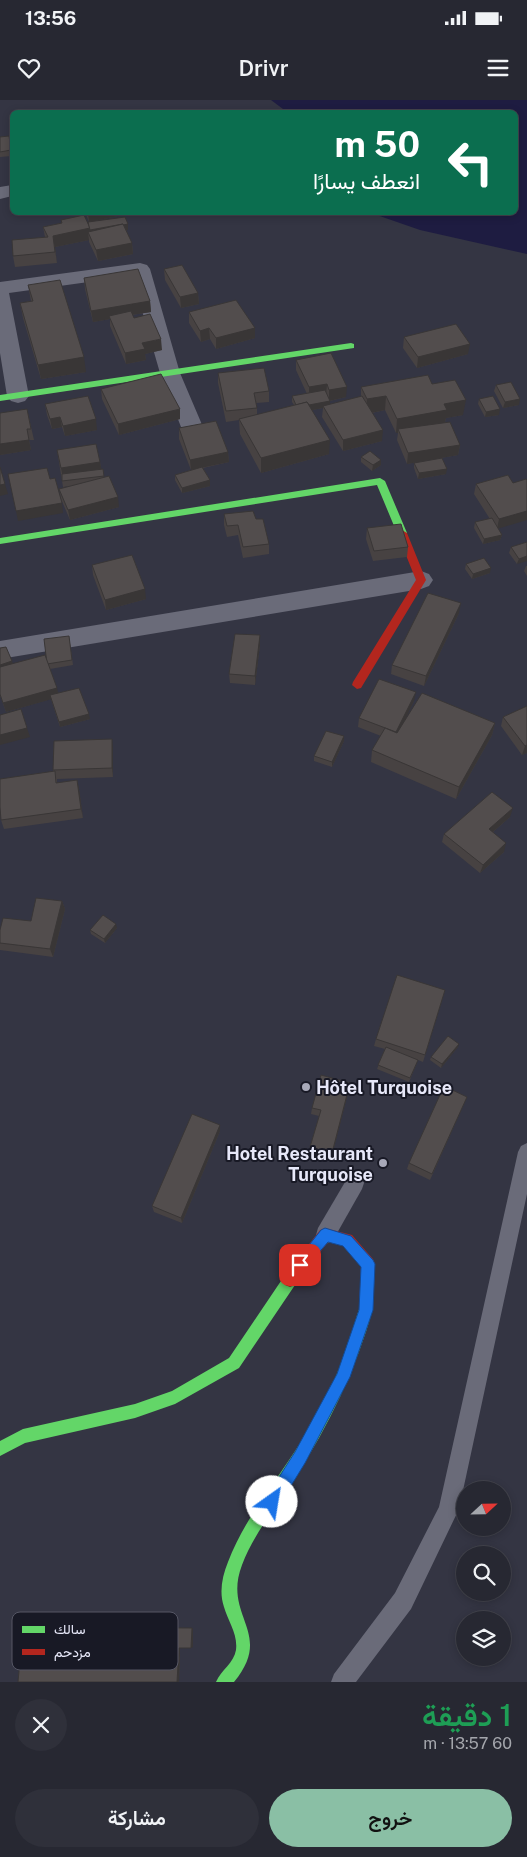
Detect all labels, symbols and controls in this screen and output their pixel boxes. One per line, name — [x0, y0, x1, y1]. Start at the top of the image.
text: 13:56 — [25, 7, 76, 29]
icon: heart — [15, 54, 43, 82]
icon: menu — [484, 54, 512, 82]
text: Drivr — [238, 55, 289, 81]
text: 50 m — [335, 124, 420, 165]
icon: left — [438, 130, 503, 195]
text: انعطف يسارًا — [313, 168, 420, 194]
place label: Hôtel Turquoise — [316, 1077, 452, 1098]
marker: Hôtel Turquoise — [300, 1081, 312, 1093]
place label: Hotel Restaurant Turquoise — [226, 1143, 373, 1185]
marker: Hotel Restaurant Turquoise — [377, 1157, 389, 1169]
pin — [279, 1244, 321, 1286]
icon: arrive — [286, 1251, 314, 1279]
position arrow — [245, 1475, 297, 1527]
north arrow — [456, 1481, 511, 1536]
map controls — [456, 1481, 511, 1666]
button: search — [456, 1546, 511, 1601]
button: layers — [456, 1611, 511, 1666]
legend — [12, 1612, 178, 1670]
text: سالك — [54, 1621, 85, 1637]
text: مزدحم — [54, 1644, 91, 1661]
text: 1 دقيقة — [422, 1697, 512, 1733]
button: close — [15, 1699, 67, 1751]
text: 60 m · 13:57 — [423, 1734, 512, 1753]
button: مشاركة — [15, 1789, 259, 1847]
button: خروج — [269, 1789, 512, 1847]

